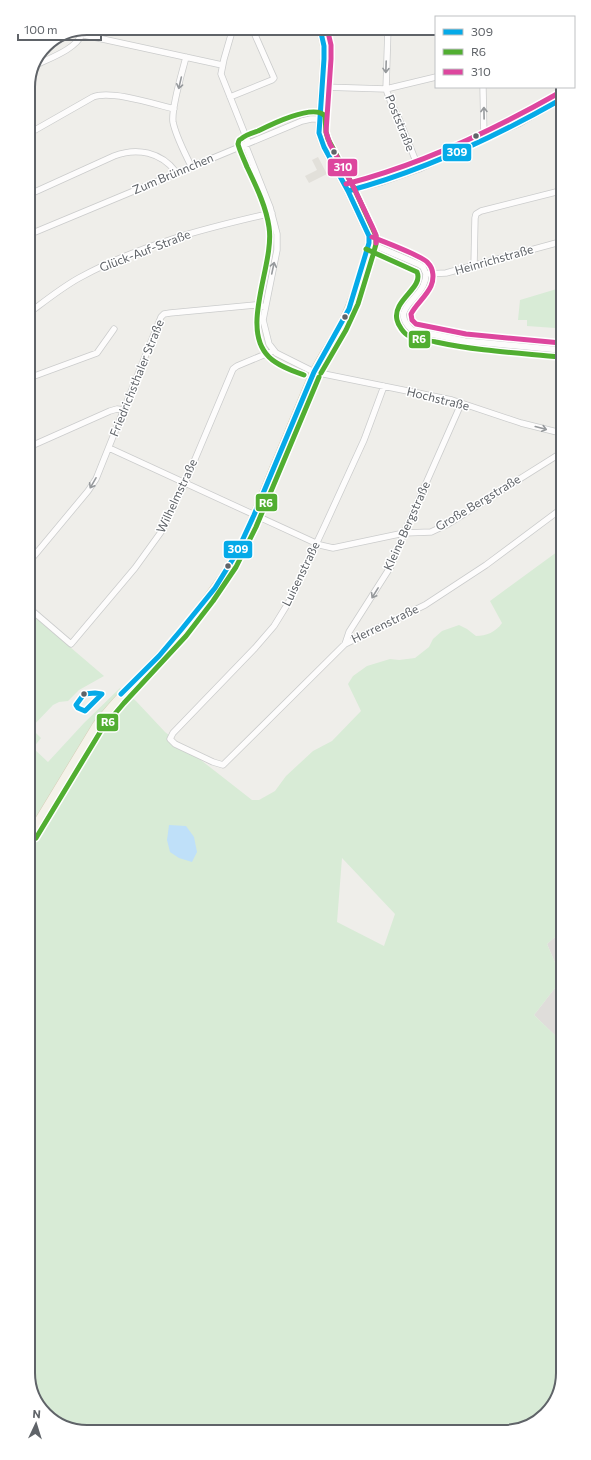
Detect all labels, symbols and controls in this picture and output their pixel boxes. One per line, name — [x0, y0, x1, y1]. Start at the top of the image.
scale bar — [18, 16, 101, 42]
legend — [435, 16, 575, 88]
text: 100 m — [24, 22, 58, 36]
text: 309 — [471, 24, 493, 38]
text: R6 — [471, 44, 486, 58]
one-way arrow — [383, 60, 390, 73]
text: 310 — [471, 64, 491, 78]
one-way arrow — [175, 76, 183, 89]
street label: Poststraße — [383, 92, 419, 153]
one-way arrow — [480, 107, 488, 120]
unlabelled marker — [471, 131, 481, 141]
line badge: 309 — [442, 143, 472, 162]
text: 309 — [447, 145, 467, 158]
unlabelled marker — [329, 147, 339, 157]
street label: Zum Brünnchen — [130, 150, 215, 196]
line badge: 310 — [327, 158, 358, 177]
text: 310 — [334, 160, 352, 173]
street label: Glück-Auf-Straße — [97, 226, 192, 274]
street label: Heinrichstraße — [453, 241, 535, 277]
one-way arrow — [270, 262, 278, 275]
unlabelled marker — [340, 312, 350, 322]
street label: Friedrichsthaler Straße — [106, 317, 166, 438]
line badge: R6 — [408, 330, 431, 349]
text: R6 — [412, 332, 426, 345]
street label: Hochstraße — [406, 384, 471, 413]
one-way arrow — [534, 425, 547, 432]
street label: Wilhelmstraße — [153, 456, 199, 535]
street label: Große Bergstraße — [432, 471, 523, 533]
one-way arrow — [89, 477, 97, 488]
street label: Kleine Bergstraße — [380, 479, 432, 572]
line badge: R6 — [255, 493, 278, 512]
text: R6 — [259, 496, 273, 509]
street label: Luisenstraße — [278, 539, 322, 608]
line badge: 309 — [223, 540, 253, 559]
text: 309 — [228, 542, 248, 555]
unlabelled marker — [223, 561, 233, 571]
one-way arrow — [370, 587, 378, 599]
street label: Herrenstraße — [349, 601, 420, 645]
unlabelled marker — [79, 689, 89, 699]
line badge: R6 — [96, 713, 119, 732]
text: R6 — [101, 715, 115, 728]
north arrow — [16, 1404, 56, 1444]
text: N — [32, 1407, 41, 1420]

